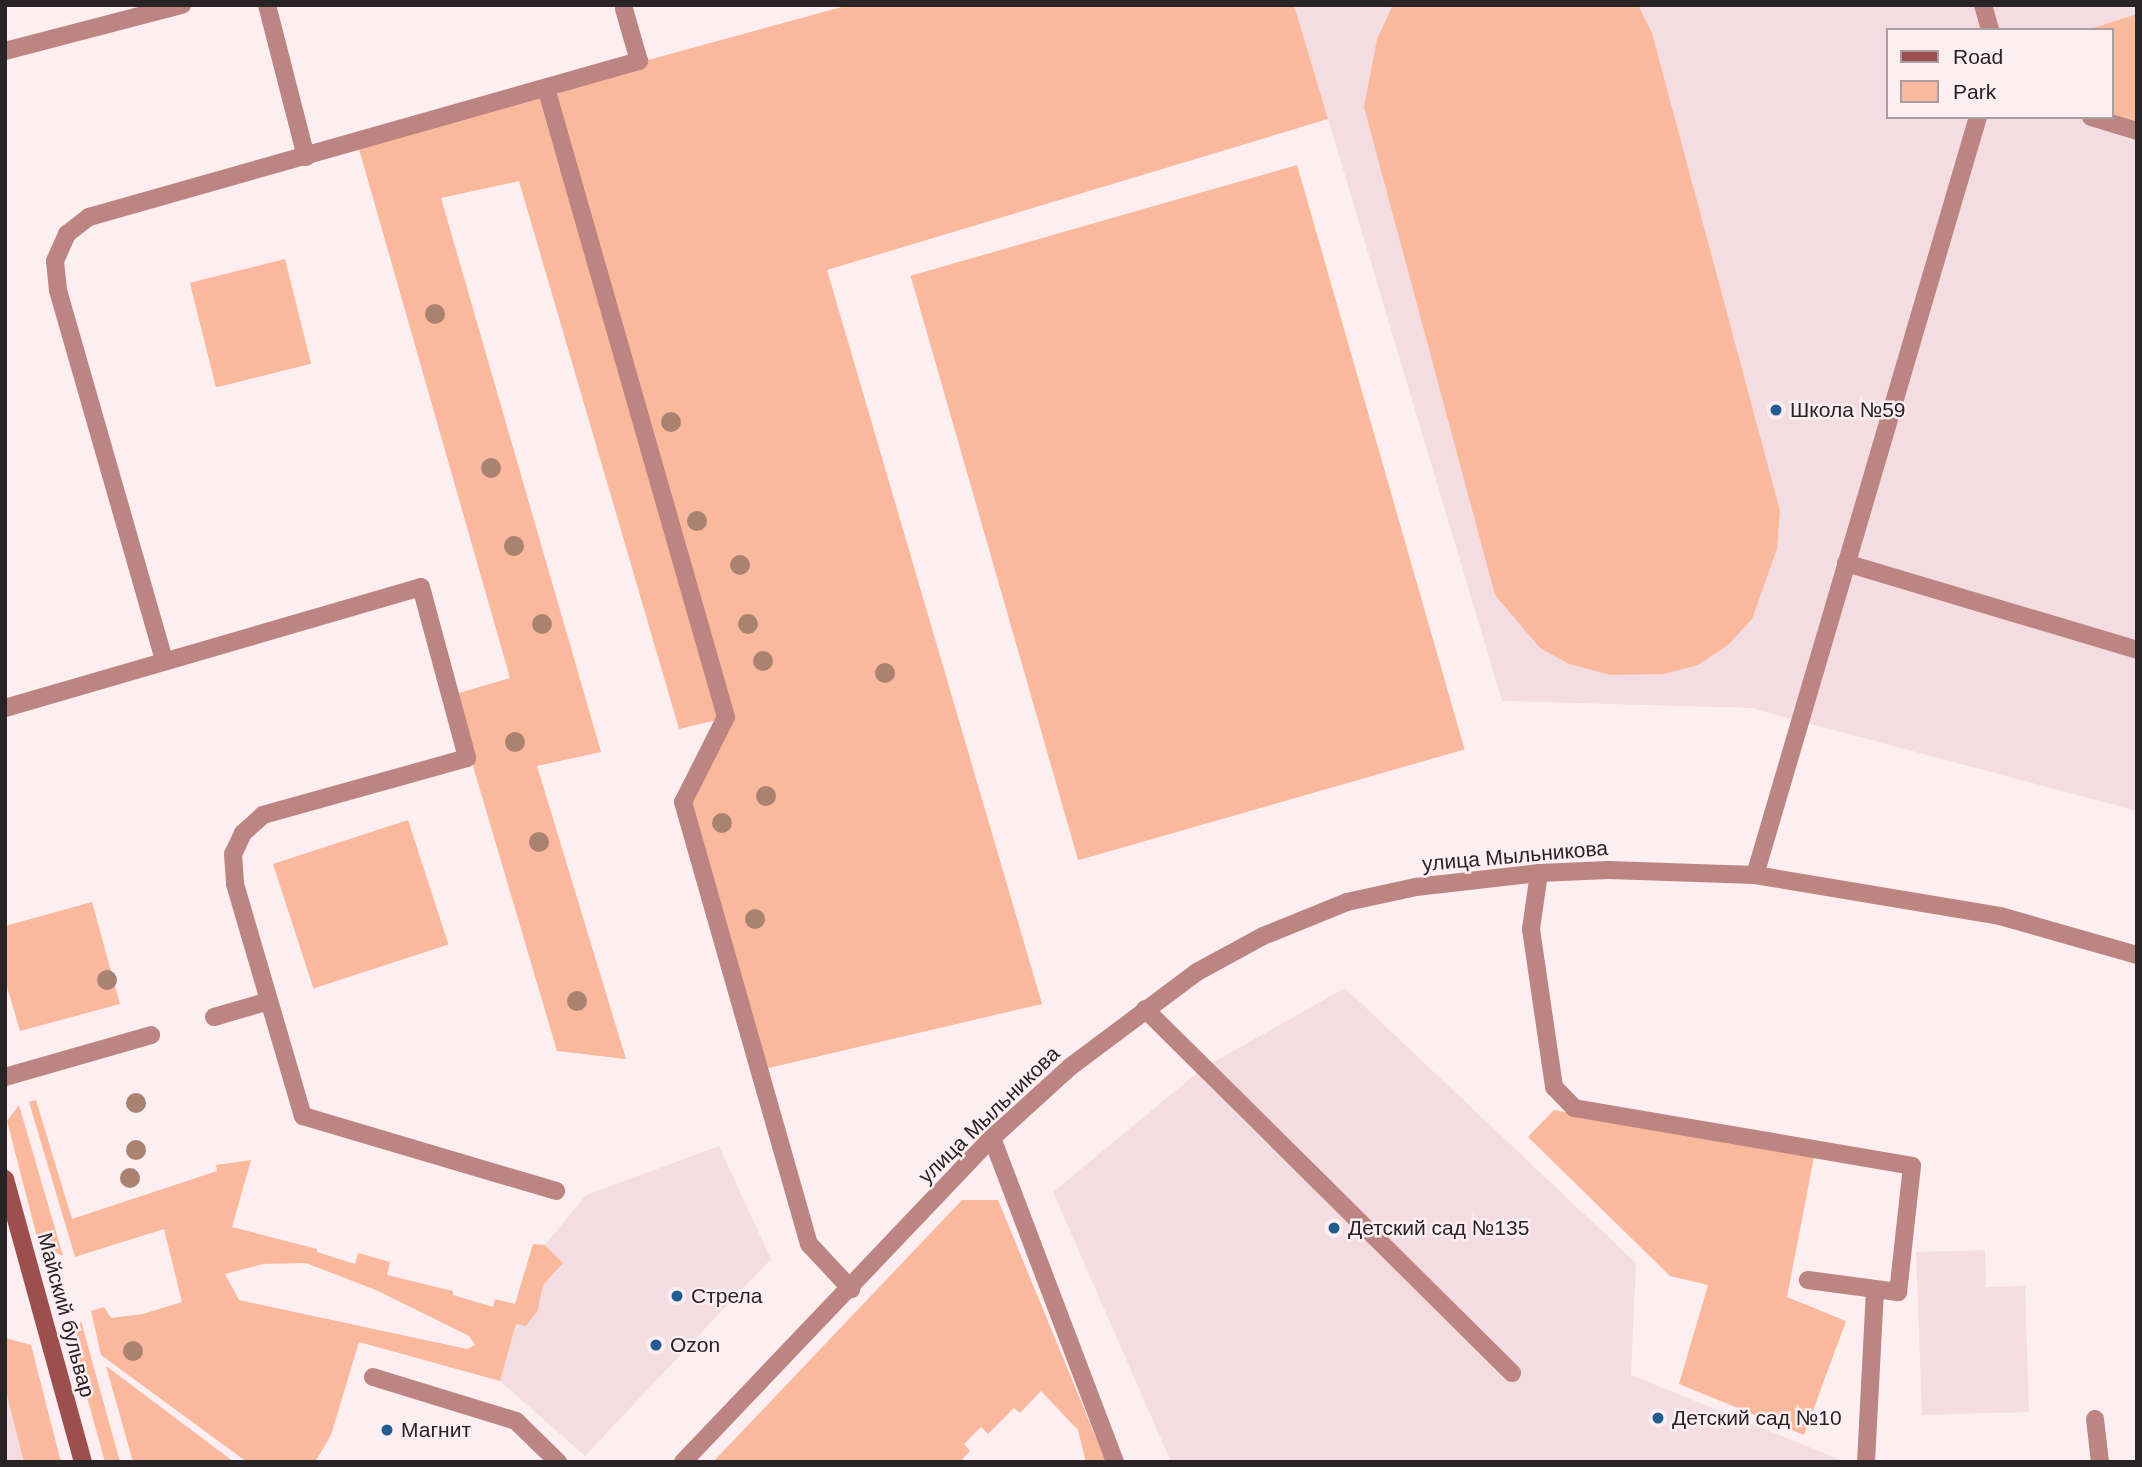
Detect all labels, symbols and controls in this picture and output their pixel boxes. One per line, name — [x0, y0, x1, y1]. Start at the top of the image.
legend — [1886, 28, 2114, 119]
text: Road — [1953, 45, 2003, 68]
text: Park — [1953, 80, 1996, 103]
place label: Школа №59 — [1790, 397, 1906, 423]
marker: Школа №59 — [1768, 402, 1784, 418]
street label: улица Мыльникова — [1421, 835, 1609, 877]
street label: улица Мыльникова — [913, 1041, 1065, 1189]
place label: Детский сад №135 — [1348, 1215, 1529, 1241]
marker: Детский сад №135 — [1326, 1220, 1342, 1236]
street label: Майский бульвар — [32, 1230, 100, 1400]
place label: Стрела — [691, 1283, 762, 1309]
marker: Стрела — [669, 1288, 685, 1304]
place label: Ozon — [670, 1332, 720, 1358]
marker: Ozon — [648, 1337, 664, 1353]
place label: Детский сад №10 — [1672, 1405, 1842, 1431]
marker: Детский сад №10 — [1650, 1410, 1666, 1426]
place label: Магнит — [401, 1417, 471, 1443]
marker: Магнит — [379, 1422, 395, 1438]

